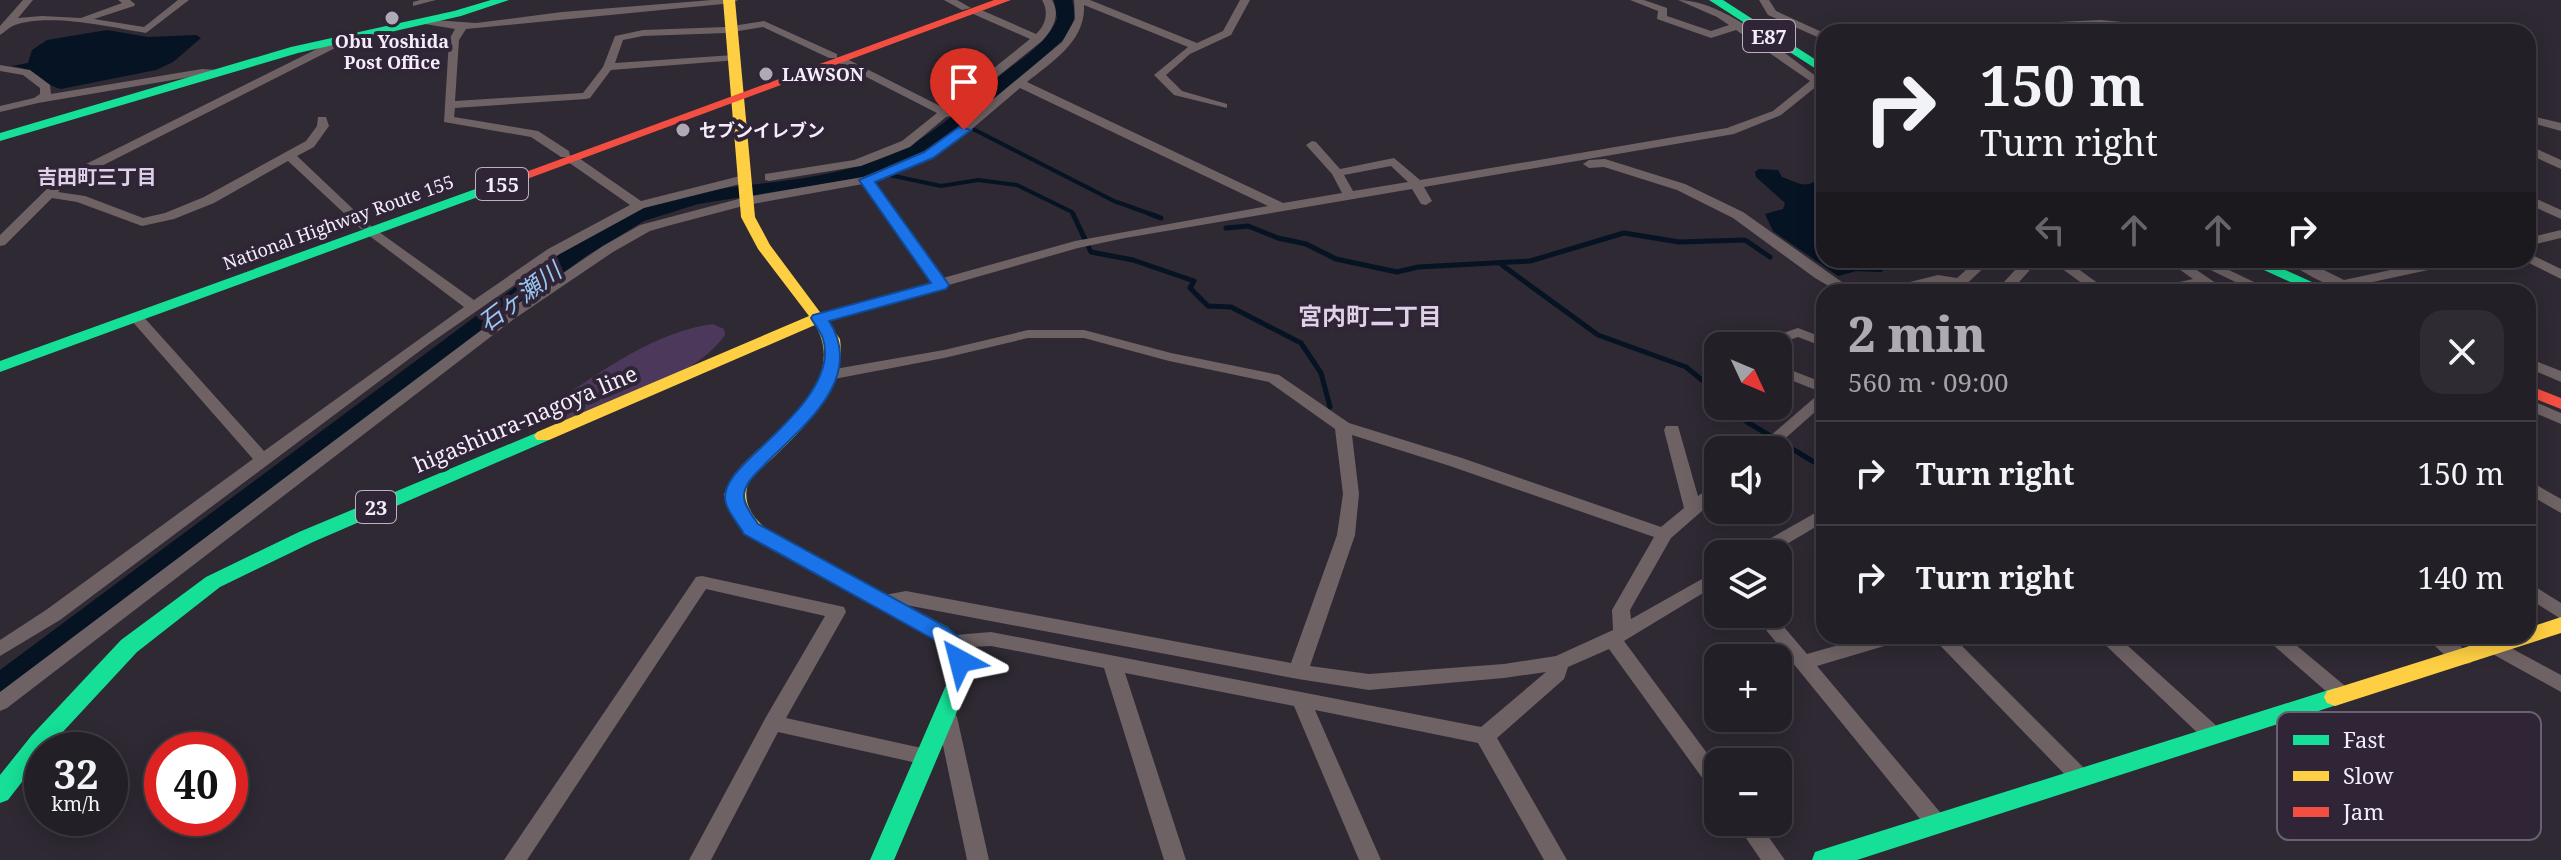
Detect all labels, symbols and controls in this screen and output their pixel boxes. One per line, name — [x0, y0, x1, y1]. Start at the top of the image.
marker: Obu Yoshida Post Office — [383, 9, 401, 27]
road number: E87 — [1743, 20, 1795, 52]
place label: Obu Yoshida Post Office — [335, 29, 449, 74]
text: 150 m — [1980, 46, 2145, 122]
pin — [930, 48, 998, 130]
icon: right — [1848, 56, 1952, 160]
icon: arrive — [942, 60, 986, 104]
place label: LAWSON — [782, 62, 864, 86]
marker: LAWSON — [757, 65, 775, 83]
place label: セブンイレブン — [699, 118, 825, 142]
text: Turn right — [1980, 118, 2158, 167]
marker: セブンイレブン — [674, 121, 692, 139]
district label: 吉田町三丁目 — [37, 163, 157, 190]
road number: 155 — [476, 168, 528, 200]
street label: National Highway Route 155 — [219, 169, 457, 275]
icon: left — [2028, 208, 2072, 252]
icon: ahead — [2112, 208, 2156, 252]
icon: ahead — [2196, 208, 2240, 252]
icon: right — [2280, 208, 2324, 252]
water label: 石ヶ瀬川 — [471, 252, 570, 338]
district label: 宮内町二丁目 — [1298, 299, 1442, 332]
text: 2 min — [1848, 301, 1986, 366]
button: close — [2420, 310, 2504, 394]
north arrow — [1704, 332, 1792, 420]
map controls — [1704, 332, 1792, 836]
street label: higashiura-nagoya line — [409, 357, 641, 479]
text: 560 m · 09:00 — [1848, 364, 2009, 400]
button: sound — [1704, 436, 1792, 524]
icon: right — [1848, 451, 1892, 495]
text: Turn right — [1916, 453, 2074, 494]
text: 150 m — [2418, 453, 2504, 494]
road number: 23 — [356, 491, 396, 523]
button: layers — [1704, 540, 1792, 628]
icon: right — [1848, 555, 1892, 599]
text: Turn right — [1916, 557, 2074, 598]
text: 140 m — [2418, 557, 2504, 598]
position arrow — [918, 619, 1002, 703]
button: + — [1704, 644, 1792, 732]
legend — [2277, 712, 2541, 840]
text: Fast — [2343, 724, 2385, 754]
speed limit sign: 40 — [144, 732, 248, 836]
text: 32 — [53, 746, 99, 801]
button: − — [1704, 748, 1792, 836]
text: Slow — [2343, 760, 2393, 790]
text: km/h — [51, 790, 101, 817]
text: Jam — [2342, 796, 2384, 826]

